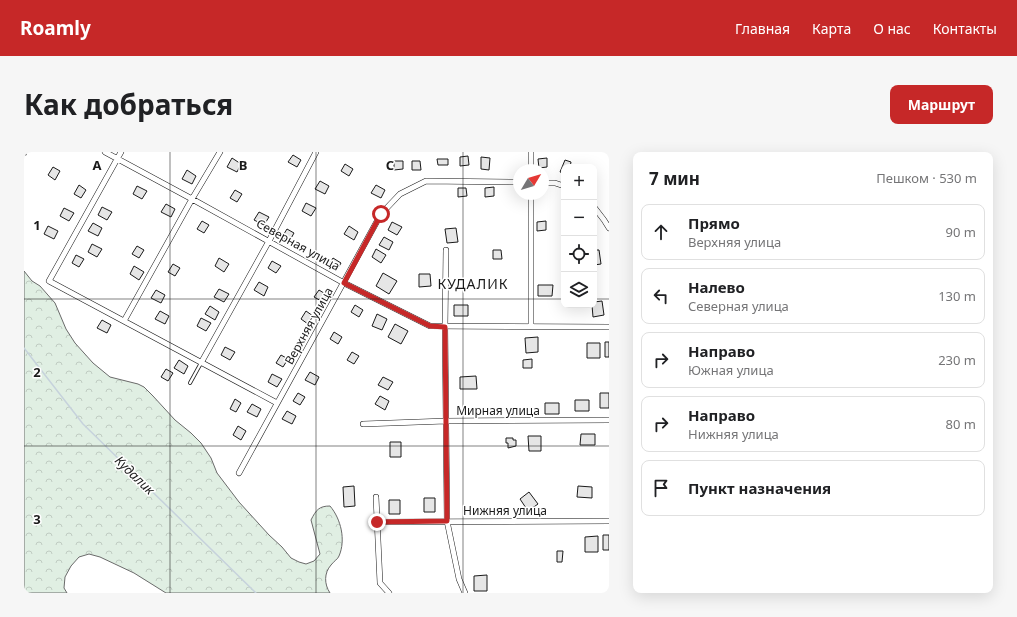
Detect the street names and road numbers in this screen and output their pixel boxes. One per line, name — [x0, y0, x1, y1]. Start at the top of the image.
street label: Северная улица — [253, 215, 343, 275]
street label: Верхняя улица — [280, 284, 337, 367]
street label: Мирная улица — [456, 402, 540, 419]
street label: Нижняя улица — [463, 502, 547, 519]

